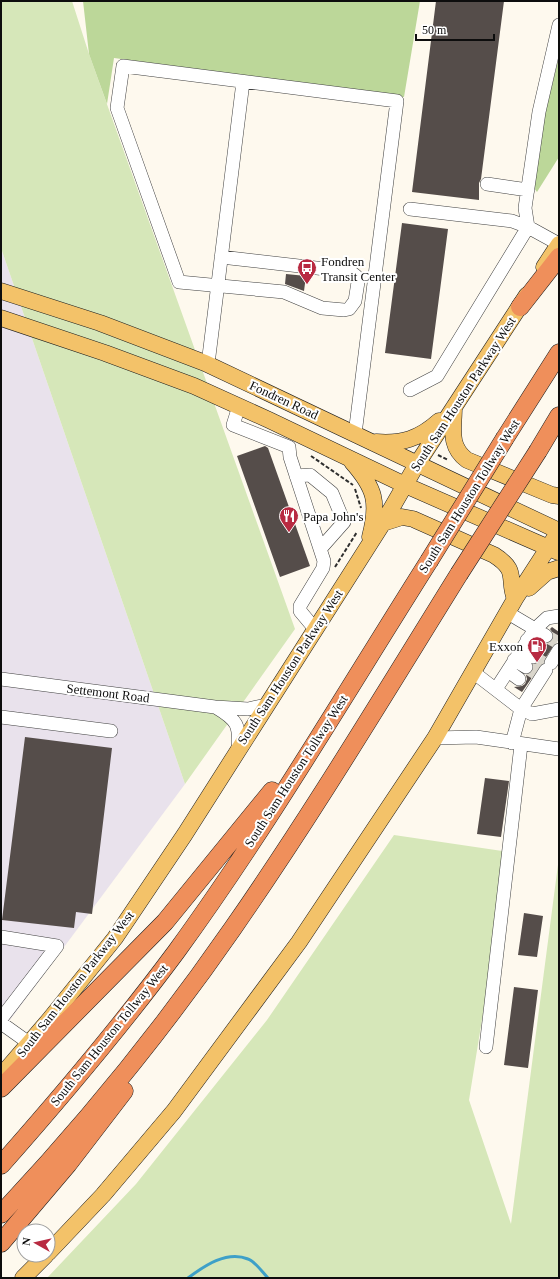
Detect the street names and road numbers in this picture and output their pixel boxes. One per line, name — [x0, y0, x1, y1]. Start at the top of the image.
street label: South Sam Houston Parkway West — [407, 314, 519, 474]
street label: Fondren Road — [247, 378, 321, 423]
street label: South Sam Houston Tollway West — [415, 416, 523, 576]
street label: South Sam Houston Parkway West — [234, 587, 346, 747]
street label: Settemont Road — [66, 680, 151, 706]
street label: South Sam Houston Tollway West — [241, 692, 351, 850]
street label: South Sam Houston Parkway West — [13, 908, 137, 1060]
street label: South Sam Houston Tollway West — [47, 961, 171, 1109]

